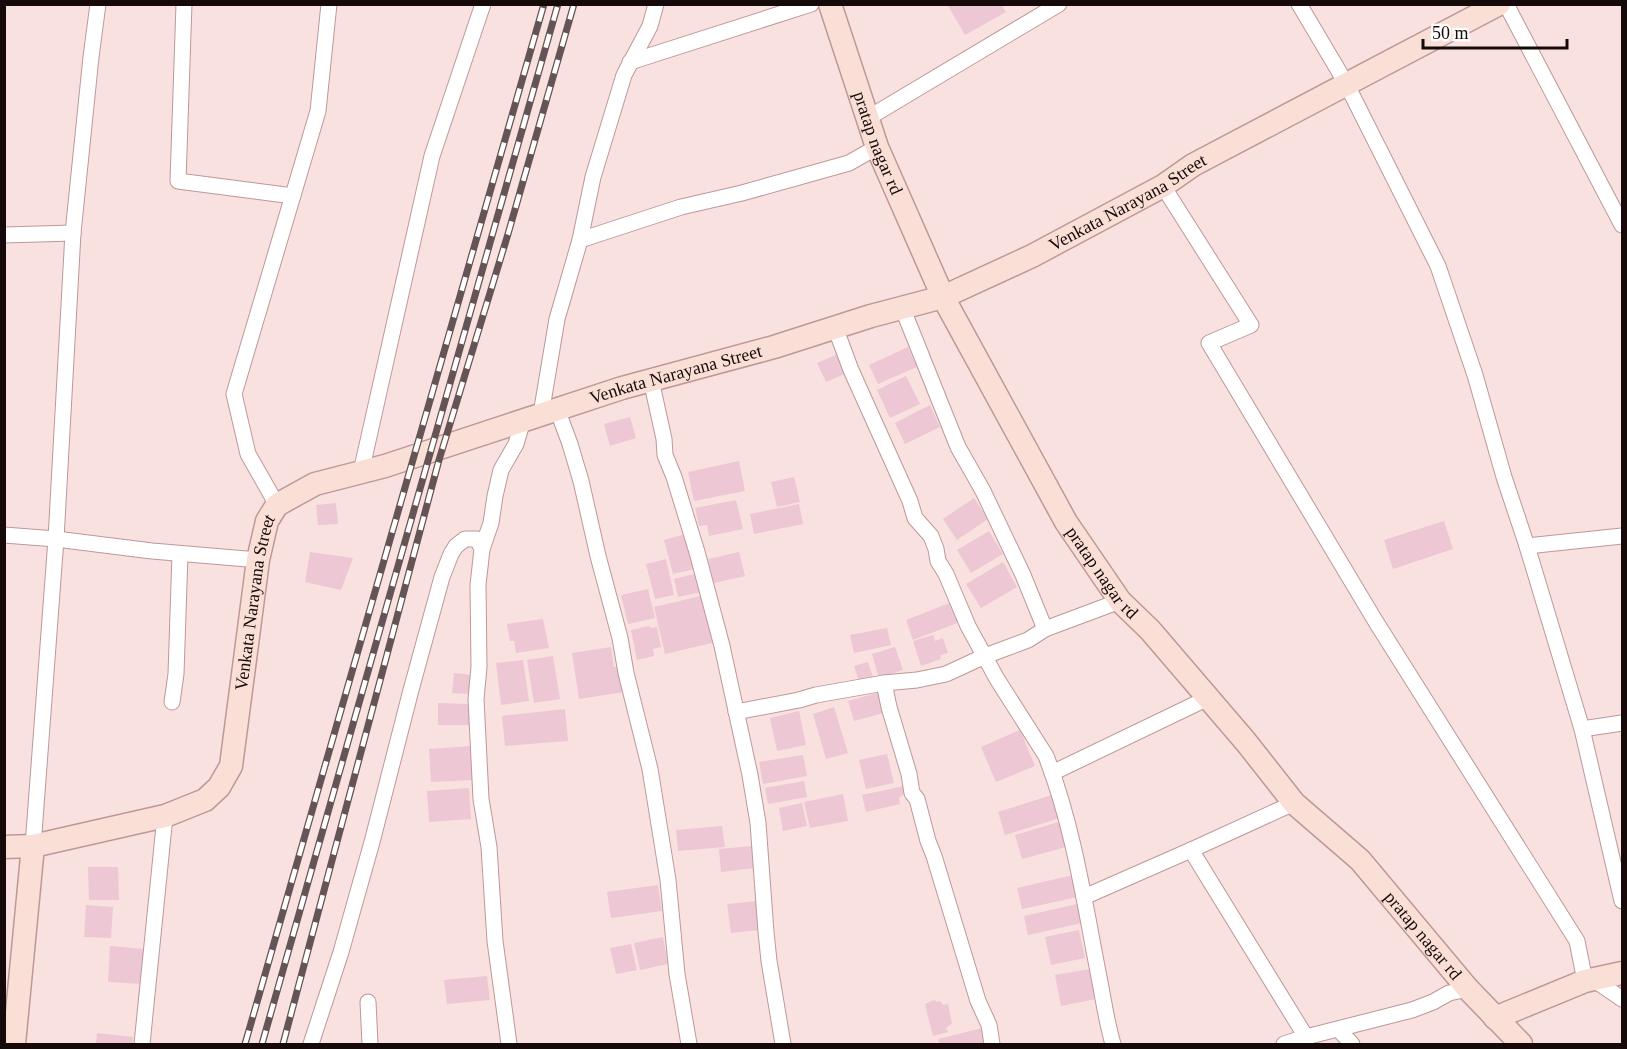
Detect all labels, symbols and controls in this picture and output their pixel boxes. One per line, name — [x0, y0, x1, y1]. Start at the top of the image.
scale bar — [1423, 12, 1567, 50]
text: 50 m — [1432, 23, 1469, 43]
street label: pratap nagar rd — [849, 89, 907, 198]
street label: Venkata Narayana Street — [1045, 150, 1210, 255]
street label: Venkata Narayana Street — [587, 341, 764, 408]
street label: Venkata Narayana Street — [231, 510, 279, 692]
street label: pratap nagar rd — [1062, 523, 1142, 623]
street label: pratap nagar rd — [1381, 887, 1466, 984]

